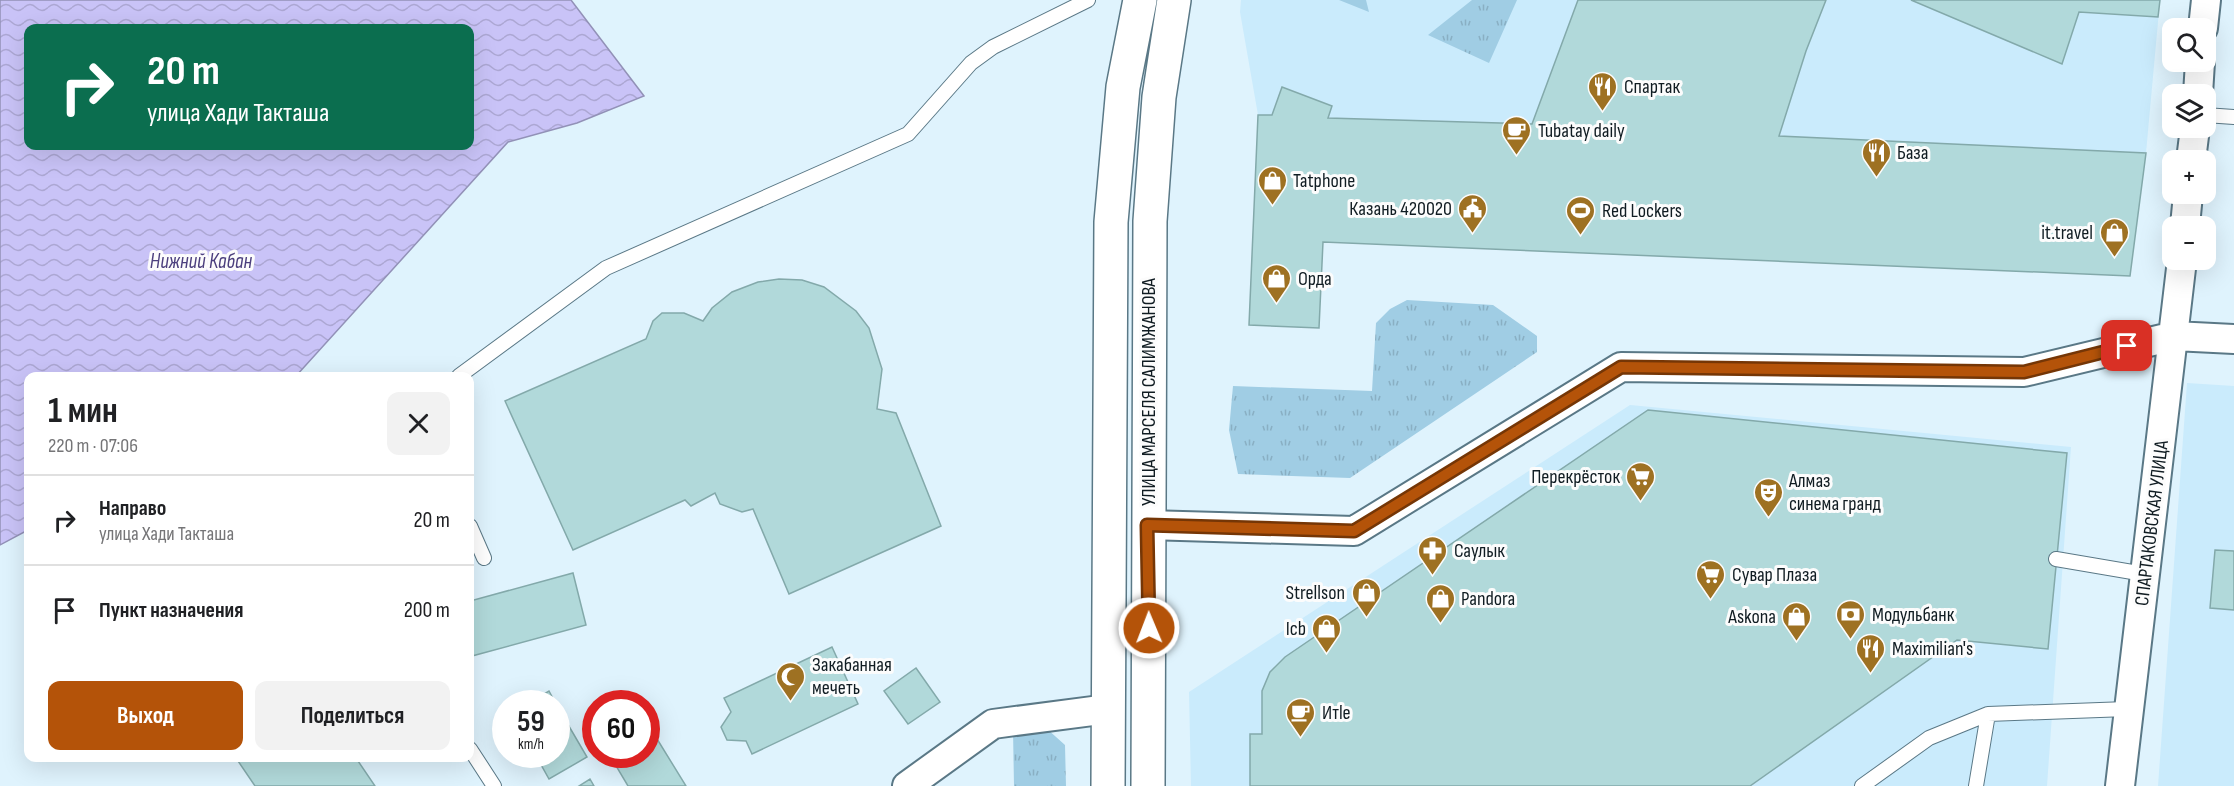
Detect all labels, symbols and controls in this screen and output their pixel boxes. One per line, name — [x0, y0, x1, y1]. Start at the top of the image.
map controls — [2162, 18, 2216, 270]
button: search — [2162, 18, 2216, 72]
text: 20 m — [147, 46, 220, 97]
icon: right — [48, 48, 126, 126]
restaurant icon: Спартак — [1587, 70, 1619, 112]
place label: Спартак — [1624, 75, 1680, 99]
button: layers — [2162, 84, 2216, 138]
text: улица Хади Такташа — [147, 97, 329, 129]
cafe icon: Tubatay daily — [1501, 114, 1533, 156]
place label: Tubatay daily — [1538, 119, 1625, 143]
restaurant icon: База — [1860, 136, 1892, 178]
place label: База — [1897, 141, 1929, 165]
button: + — [2162, 150, 2216, 204]
shop icon: Tatphone — [1256, 164, 1288, 206]
place label: Tatphone — [1293, 169, 1355, 193]
public building icon: Казань 420020 — [1457, 192, 1489, 234]
sports icon: Red Lockers — [1565, 194, 1597, 236]
place label: Казань 420020 — [1349, 197, 1452, 221]
place label: Red Lockers — [1602, 199, 1682, 223]
shop icon: it.travel — [2098, 216, 2130, 258]
button: − — [2162, 216, 2216, 270]
place label: it.travel — [2041, 221, 2093, 245]
water label: Нижний Кабан — [150, 249, 253, 274]
shop icon: Орда — [1261, 262, 1293, 304]
place label: Орда — [1298, 267, 1332, 291]
street label: УЛИЦА МАРСЕЛЯ САЛИМЖАНОВА — [1137, 278, 1161, 506]
pin — [2101, 320, 2152, 371]
icon: arrive — [2110, 329, 2143, 362]
text: 1 мин — [48, 390, 118, 433]
button: close — [387, 392, 450, 455]
text: 220 m · 07:06 — [48, 434, 138, 458]
street label: СПАРТАКОВСКАЯ УЛИЦА — [2130, 439, 2174, 607]
supermarket icon: Перекрёсток — [1625, 460, 1657, 502]
place label: Перекрёсток — [1531, 465, 1620, 489]
place label: Алмаз синема гранд — [1788, 469, 1882, 516]
theatre icon: Алмаз синема гранд — [1752, 476, 1784, 518]
text: Направо — [99, 495, 166, 522]
icon: right — [48, 504, 81, 537]
text: 20 m — [414, 507, 450, 534]
text: улица Хади Такташа — [99, 522, 234, 546]
pharmacy icon: Саулык — [1417, 534, 1449, 576]
place label: Саулык — [1454, 539, 1505, 563]
supermarket icon: Сувар Плаза — [1695, 558, 1727, 600]
place label: Сувар Плаза — [1732, 563, 1817, 587]
shop icon: Strellson — [1350, 576, 1382, 618]
place label: Strellson — [1285, 581, 1345, 605]
shop icon: Pandora — [1424, 582, 1456, 624]
place label: Pandora — [1461, 587, 1515, 611]
icon: arrive — [48, 594, 81, 627]
position arrow — [1117, 596, 1181, 660]
text: Пункт назначения — [99, 597, 243, 624]
text: 200 m — [404, 597, 450, 624]
bank icon: Модульбанк — [1835, 598, 1867, 640]
shop icon: Askona — [1781, 600, 1813, 642]
place label: Модульбанк — [1872, 603, 1955, 627]
place label: Askona — [1727, 605, 1776, 629]
shop icon: Icb — [1311, 612, 1343, 654]
place label: Icb — [1286, 617, 1306, 641]
restaurant icon: Maximilian's — [1855, 632, 1887, 674]
place label: Maximilian's — [1892, 637, 1973, 661]
place label: Закабанная мечеть — [812, 653, 892, 700]
mosque icon: Закабанная мечеть — [775, 660, 807, 702]
button: Выход — [48, 681, 243, 750]
button: Поделиться — [255, 681, 450, 750]
speed limit sign: 60 — [582, 690, 660, 768]
cafe icon: Итle — [1285, 696, 1317, 738]
place label: Итle — [1322, 701, 1351, 725]
text: 59 — [517, 704, 545, 740]
text: km/h — [518, 735, 544, 754]

